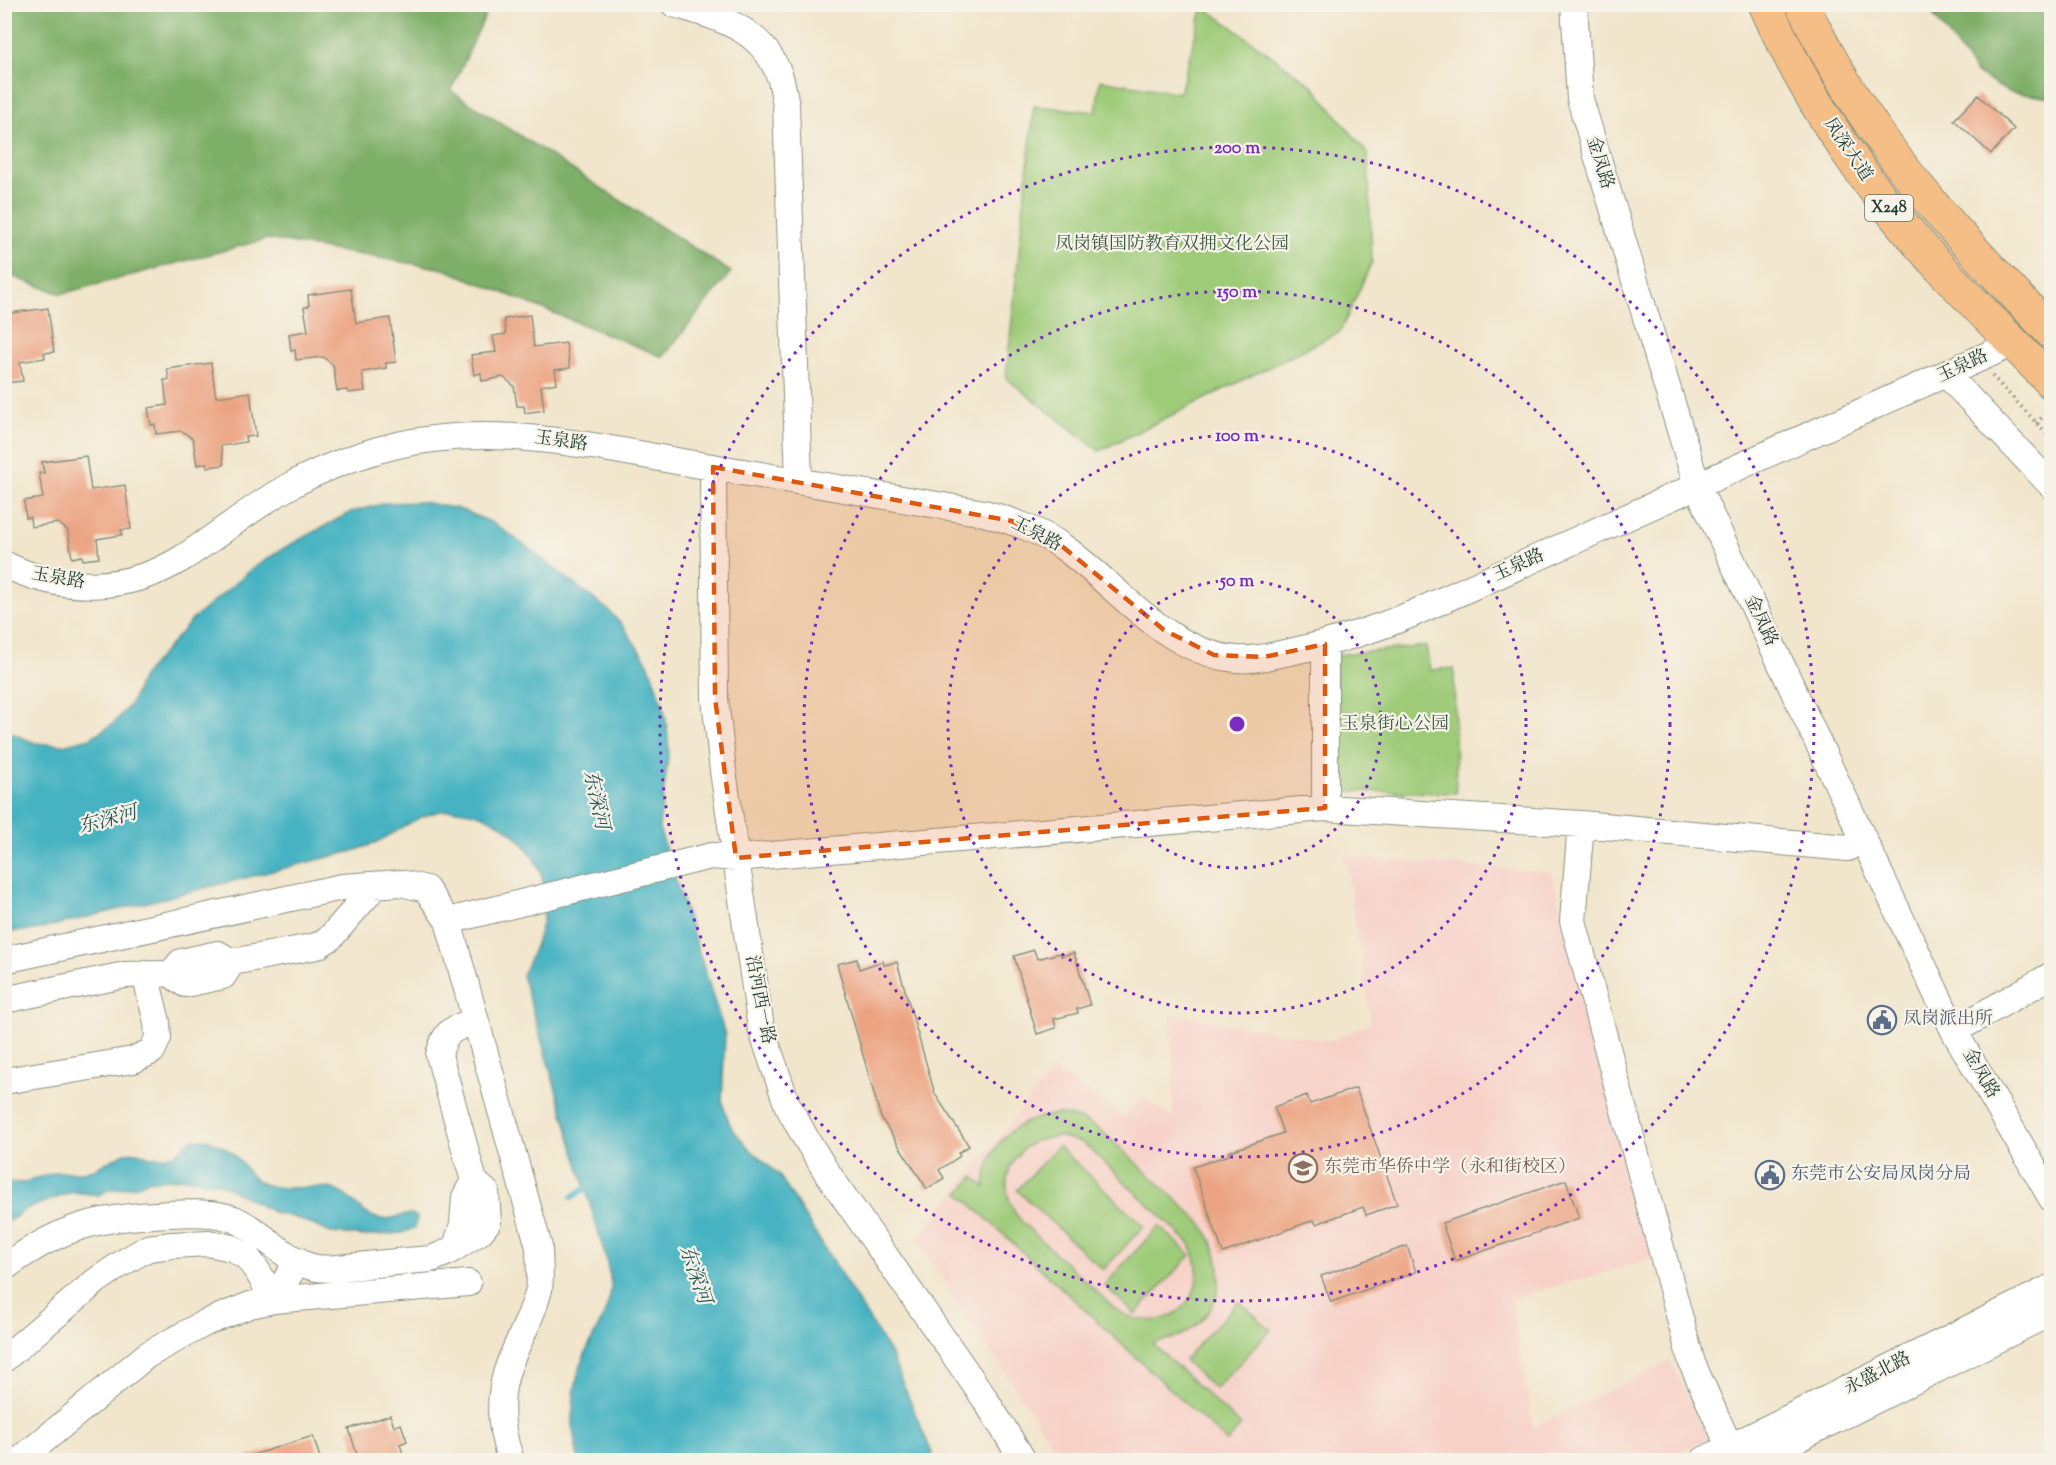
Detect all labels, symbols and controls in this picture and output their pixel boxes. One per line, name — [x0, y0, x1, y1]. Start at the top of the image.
street label: 凤深大道 — [1816, 113, 1878, 187]
street label: 金凤路 — [1579, 133, 1619, 193]
text: 200 m — [1214, 136, 1260, 162]
road number: X248 — [1865, 195, 1913, 221]
park label: 凤岗镇国防教育双拥文化公园 — [1055, 232, 1289, 258]
text: 150 m — [1217, 280, 1257, 306]
street label: 玉泉路 — [1933, 344, 1993, 390]
text: 100 m — [1215, 424, 1259, 450]
street label: 玉泉路 — [532, 425, 590, 459]
street label: 玉泉路 — [1006, 511, 1066, 559]
street label: 玉泉路 — [1489, 543, 1549, 589]
street label: 玉泉路 — [29, 562, 87, 596]
text: 50 m — [1218, 569, 1254, 595]
street label: 金凤路 — [1737, 591, 1783, 651]
park label: 玉泉街心公园 — [1341, 712, 1449, 738]
centre of rings — [1227, 714, 1247, 734]
water label: 东深河 — [575, 768, 616, 835]
water label: 东深河 — [75, 798, 144, 843]
street label: 沿河西一路 — [738, 953, 780, 1047]
public building icon: 凤岗派出所 — [1866, 1004, 1898, 1036]
place label: 凤岗派出所 — [1903, 1007, 1993, 1033]
street label: 金凤路 — [1955, 1044, 2005, 1104]
school or university icon: 东莞市华侨中学（永和街校区） — [1287, 1152, 1319, 1184]
place label: 东莞市华侨中学（永和街校区） — [1324, 1155, 1576, 1181]
public building icon: 东莞市公安局凤岗分局 — [1754, 1159, 1786, 1191]
place label: 东莞市公安局凤岗分局 — [1791, 1162, 1971, 1188]
water label: 东深河 — [671, 1242, 718, 1311]
street label: 永盛北路 — [1840, 1346, 1916, 1402]

